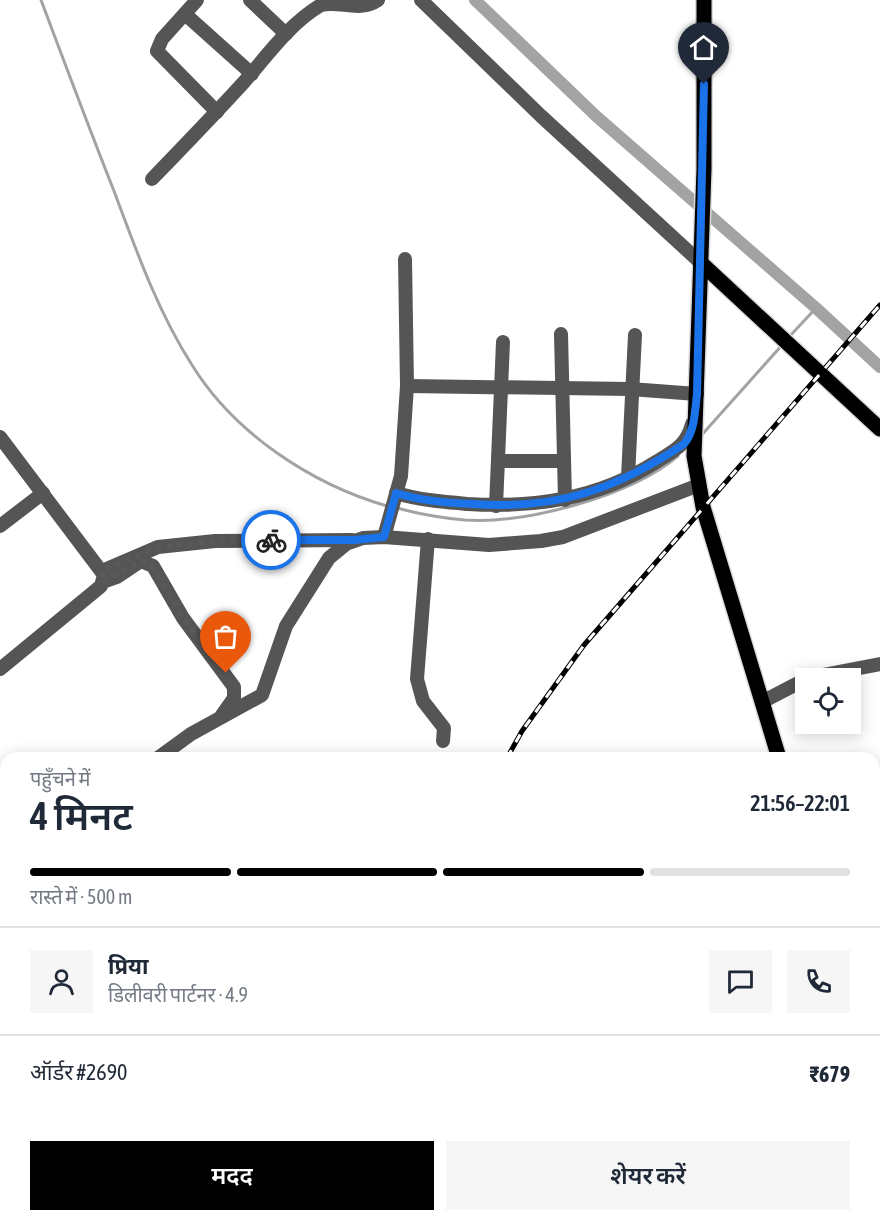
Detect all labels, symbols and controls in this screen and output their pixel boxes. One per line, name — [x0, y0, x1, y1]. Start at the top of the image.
pin — [678, 22, 729, 84]
icon: home — [687, 31, 720, 64]
courier — [241, 510, 301, 570]
icon: bike — [255, 524, 288, 557]
pin — [200, 611, 251, 673]
icon: bag — [209, 620, 242, 653]
map controls — [795, 668, 861, 734]
button: locate — [795, 668, 861, 734]
text: पहुँचने में — [30, 767, 90, 790]
text: 21:56–22:01 — [750, 790, 850, 816]
text: 4 मिनट — [30, 794, 133, 838]
text: रास्ते में · 500 m — [30, 885, 132, 908]
button: person — [30, 950, 93, 1013]
button: chat — [709, 950, 772, 1013]
button: phone — [787, 950, 850, 1013]
text: प्रिया — [108, 953, 148, 979]
text: डिलीवरी पार्टनर · 4.9 — [108, 983, 248, 1006]
text: ऑर्डर #2690 — [30, 1059, 127, 1085]
text: ₹679 — [810, 1061, 850, 1087]
button: मदद — [30, 1141, 434, 1210]
button: शेयर करें — [446, 1141, 850, 1210]

